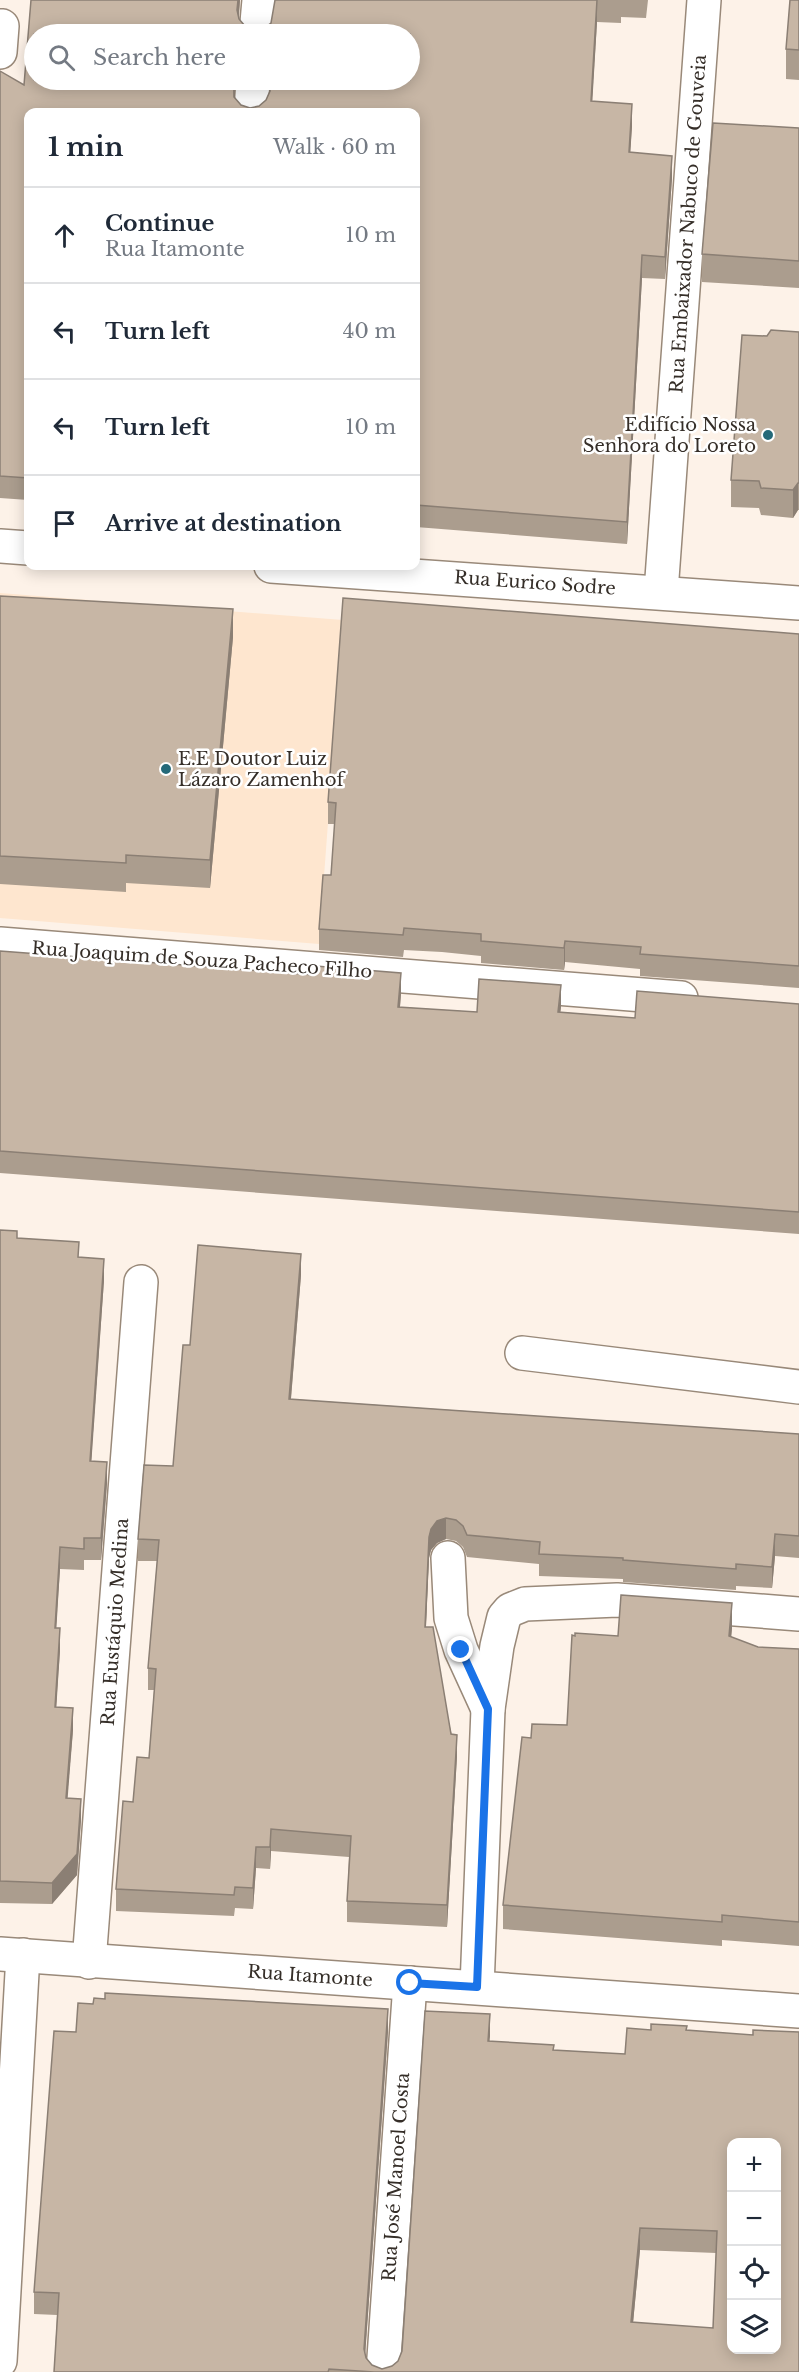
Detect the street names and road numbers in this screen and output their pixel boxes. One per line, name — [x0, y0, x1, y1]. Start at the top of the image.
street label: Rua Embaixador Nabuco de Gouveia — [665, 54, 711, 394]
street label: Rua Eurico Sodre — [454, 566, 616, 600]
street label: Rua Joaquim de Souza Pacheco Filho — [31, 937, 373, 983]
street label: Rua Eustáquio Medina — [97, 1517, 133, 1727]
street label: Rua Itamonte — [247, 1961, 373, 1991]
street label: Rua José Manoel Costa — [378, 2072, 414, 2282]

